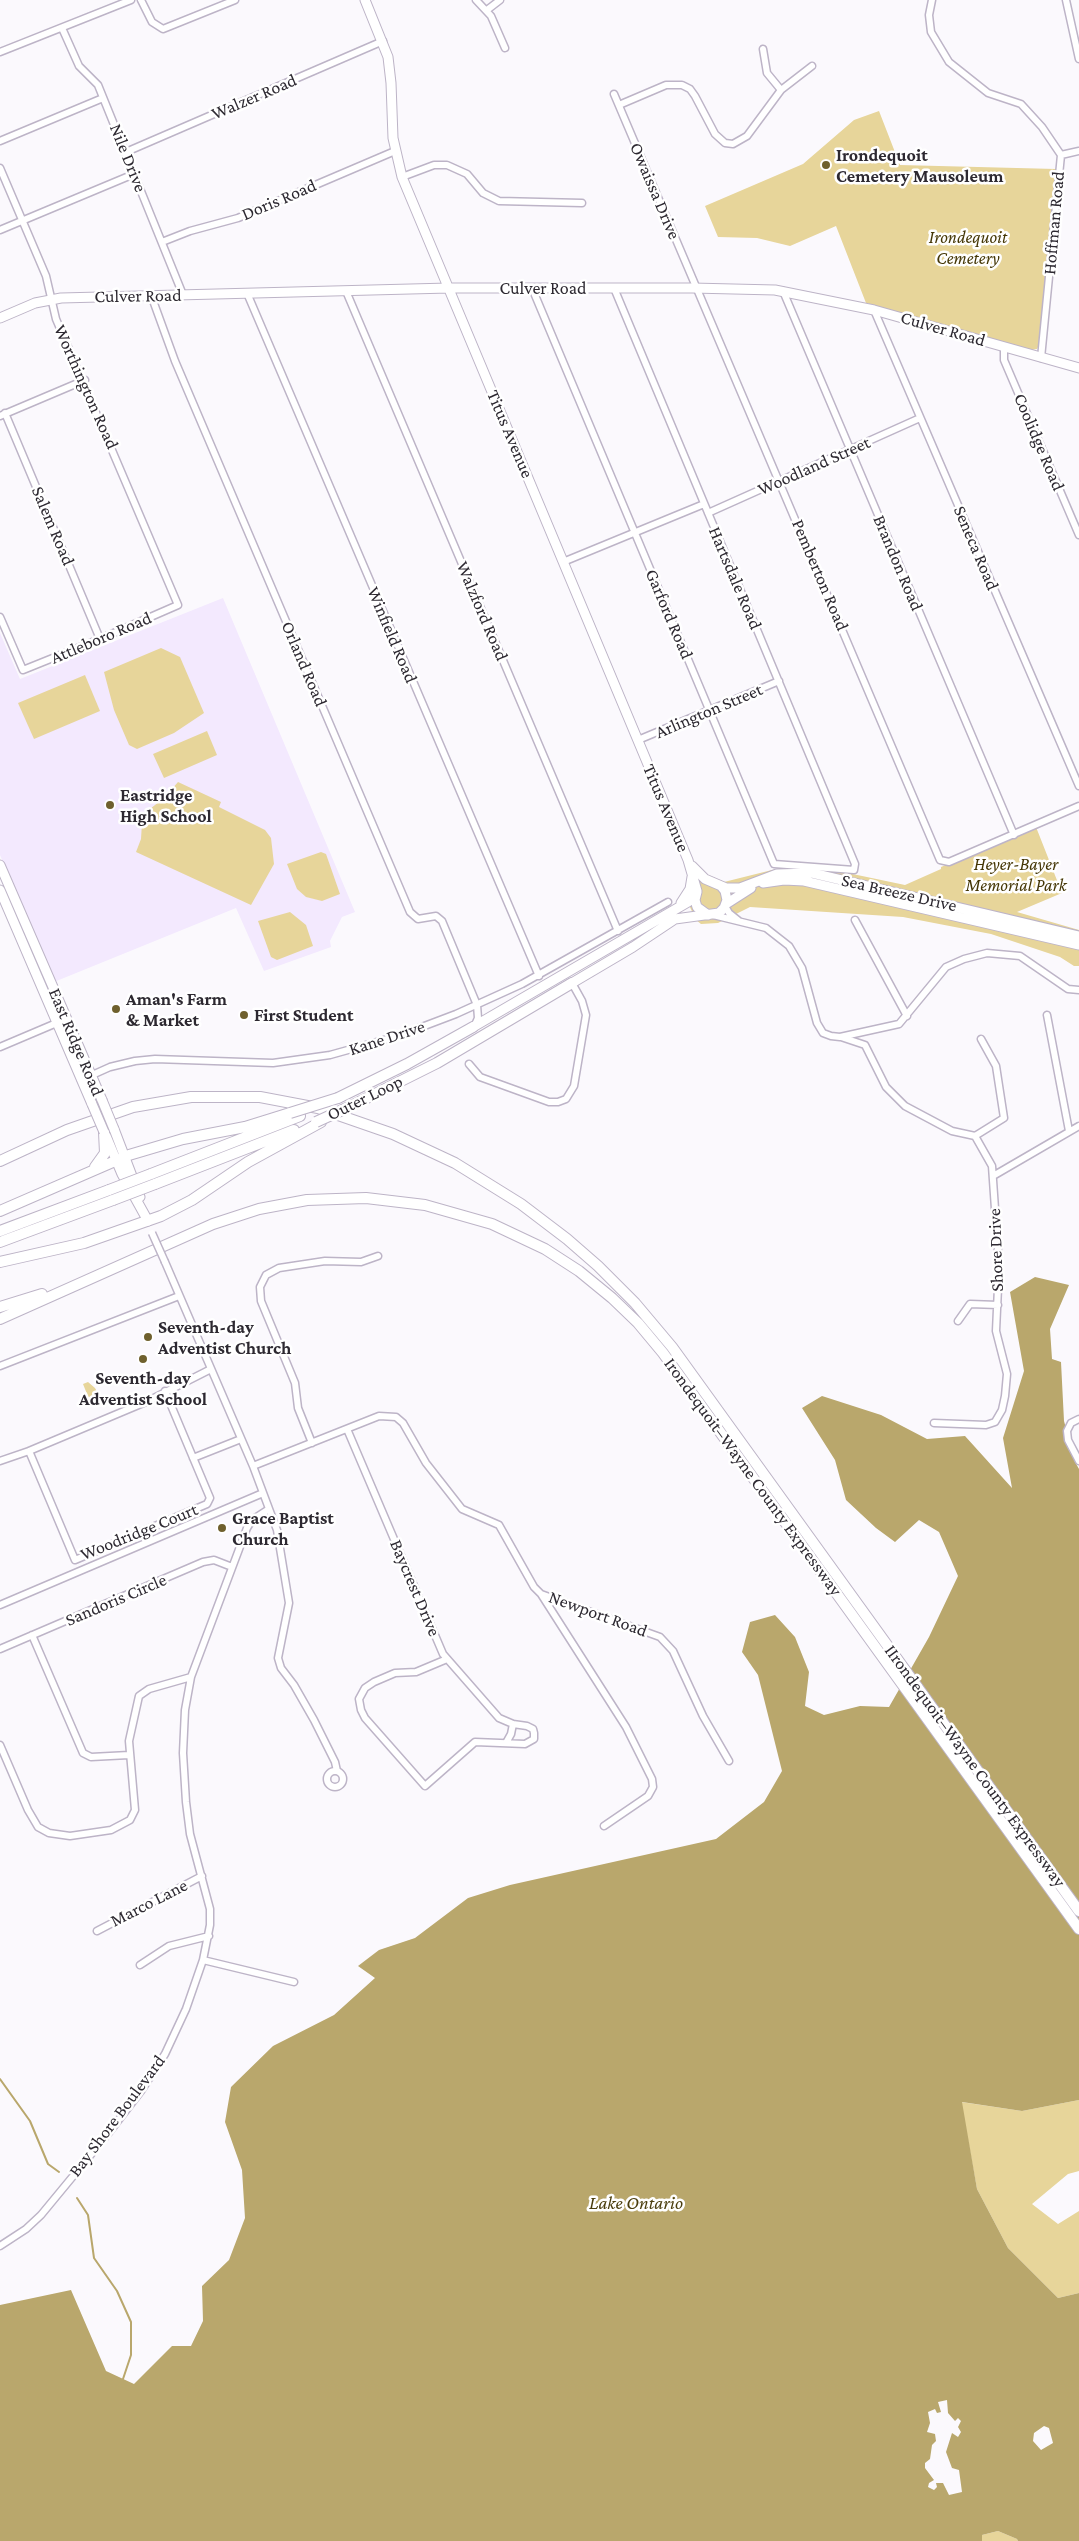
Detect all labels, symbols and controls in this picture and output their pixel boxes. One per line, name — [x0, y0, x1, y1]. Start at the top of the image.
street label: Walzer Road — [208, 69, 300, 125]
street label: Nile Drive — [105, 121, 151, 195]
street label: Owaissa Drive — [625, 139, 685, 243]
place label: Irondequoit Cemetery Mausoleum — [836, 144, 1003, 186]
marker: Irondequoit Cemetery Mausoleum — [820, 159, 832, 171]
street label: Hoffman Road — [1039, 170, 1069, 276]
street label: Doris Road — [238, 175, 320, 225]
park label: Irondequoit Cemetery — [929, 226, 1007, 268]
street label: Culver Road — [499, 277, 587, 299]
street label: Culver Road — [94, 284, 182, 308]
street label: Culver Road — [898, 307, 988, 351]
street label: Worthington Road — [49, 321, 123, 453]
street label: Titus Avenue — [482, 387, 538, 481]
street label: Coolidge Road — [1009, 390, 1069, 494]
street label: Woodland Street — [754, 432, 874, 500]
street label: Salem Road — [27, 483, 79, 569]
street label: Seneca Road — [949, 503, 1003, 593]
street label: Brandon Road — [868, 512, 928, 614]
street label: Pemberton Road — [787, 516, 853, 634]
street label: Hartsdale Road — [704, 523, 766, 633]
street label: Walzford Road — [451, 558, 513, 664]
street label: Garford Road — [640, 566, 698, 662]
street label: Winfield Road — [362, 584, 422, 686]
street label: Attleboro Road — [47, 607, 155, 669]
street label: Orland Road — [276, 618, 332, 710]
street label: Arlington Street — [652, 679, 766, 743]
street label: Titus Avenue — [638, 761, 694, 855]
place label: Eastridge High School — [120, 784, 212, 826]
marker: Eastridge High School — [104, 799, 116, 811]
park label: Heyer-Bayer Memorial Park — [965, 853, 1067, 896]
street label: Sea Breeze Drive — [839, 869, 959, 917]
street label: East Ridge Road — [44, 985, 108, 1099]
place label: Aman's Farm & Market — [126, 988, 227, 1030]
marker: Aman's Farm & Market — [110, 1003, 122, 1015]
place label: First Student — [254, 1004, 353, 1026]
marker: First Student — [238, 1009, 250, 1021]
street label: Kane Drive — [346, 1016, 428, 1060]
street label: Outer Loop — [324, 1070, 406, 1126]
street label: Shore Drive — [984, 1208, 1008, 1292]
place label: Seventh-day Adventist Church — [158, 1316, 291, 1358]
marker: Seventh-day Adventist Church — [142, 1331, 154, 1343]
marker: Seventh-day Adventist School — [137, 1353, 149, 1365]
street label: Irondequoit–Wayne County Expressway — [659, 1354, 847, 1600]
place label: Seventh-day Adventist School — [79, 1367, 207, 1410]
street label: Woodridge Court — [77, 1499, 201, 1565]
place label: Grace Baptist Church — [232, 1507, 334, 1550]
marker: Grace Baptist Church — [216, 1522, 228, 1534]
street label: Baycrest Drive — [385, 1536, 445, 1640]
street label: Sandoris Circle — [62, 1569, 170, 1631]
street label: Newport Road — [546, 1586, 650, 1642]
street label: IIrondequoit–Wayne County Expressway — [880, 1641, 1070, 1891]
street label: Marco Lane — [107, 1874, 191, 1932]
street label: Bay Shore Boulevard — [64, 2051, 170, 2181]
water label: Lake Ontario — [589, 2192, 683, 2214]

